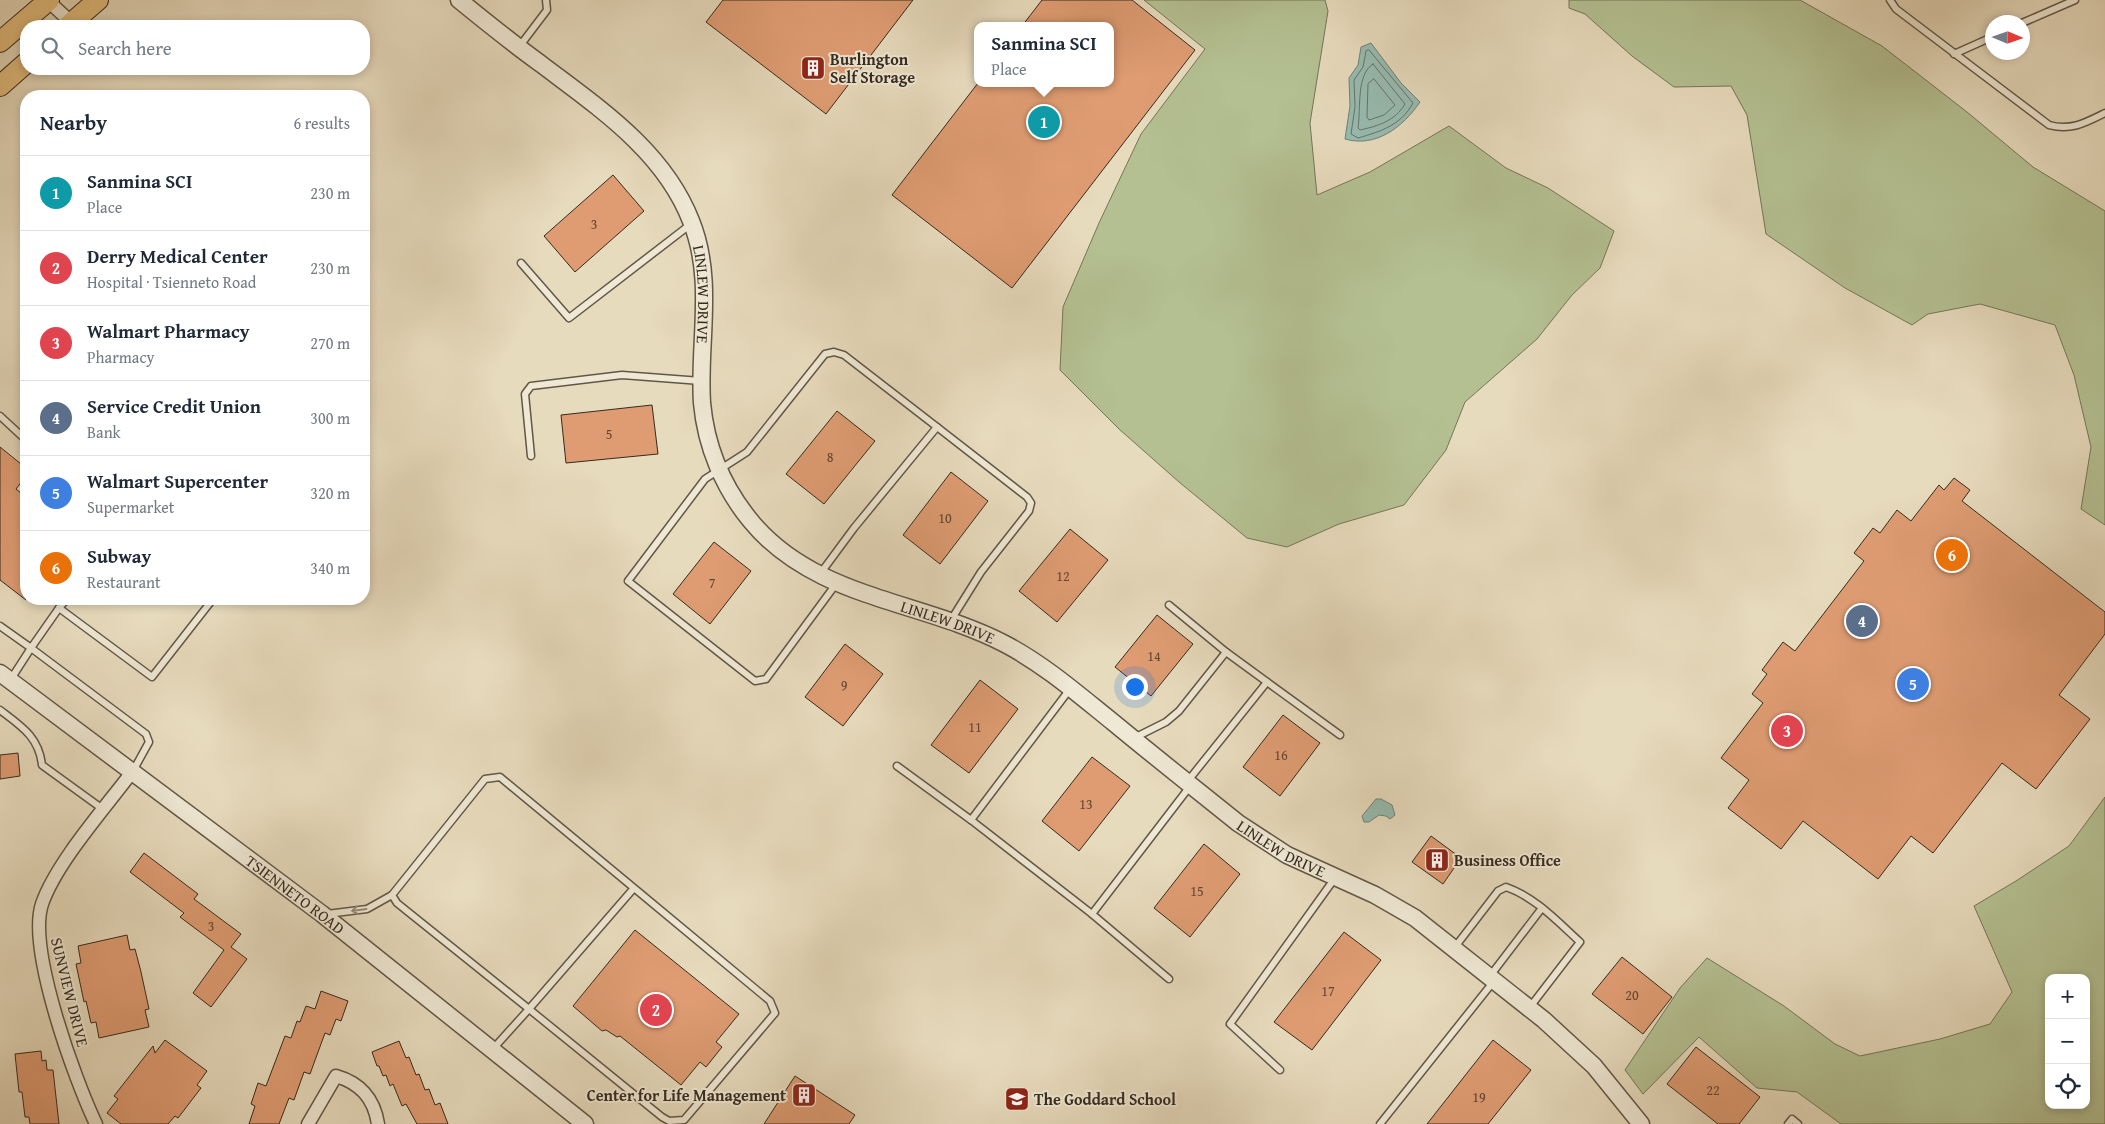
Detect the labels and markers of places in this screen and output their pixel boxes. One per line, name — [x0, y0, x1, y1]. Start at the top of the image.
place label: Burlington Self Storage — [830, 47, 915, 89]
building icon: Burlington Self Storage — [800, 55, 826, 81]
pin: 1 — [1028, 103, 1060, 141]
pin: 6 — [1936, 536, 1968, 574]
pin: 4 — [1846, 602, 1878, 640]
pin: 5 — [1897, 665, 1929, 703]
pin: 3 — [1771, 712, 1803, 750]
building icon: Business Office — [1424, 847, 1450, 873]
place label: Business Office — [1454, 848, 1561, 872]
pin: 2 — [640, 991, 672, 1029]
building icon: Center for Life Management — [791, 1082, 817, 1108]
place label: Center for Life Management — [587, 1083, 786, 1107]
school or university icon: The Goddard School — [1004, 1086, 1030, 1112]
place label: The Goddard School — [1034, 1087, 1176, 1111]

